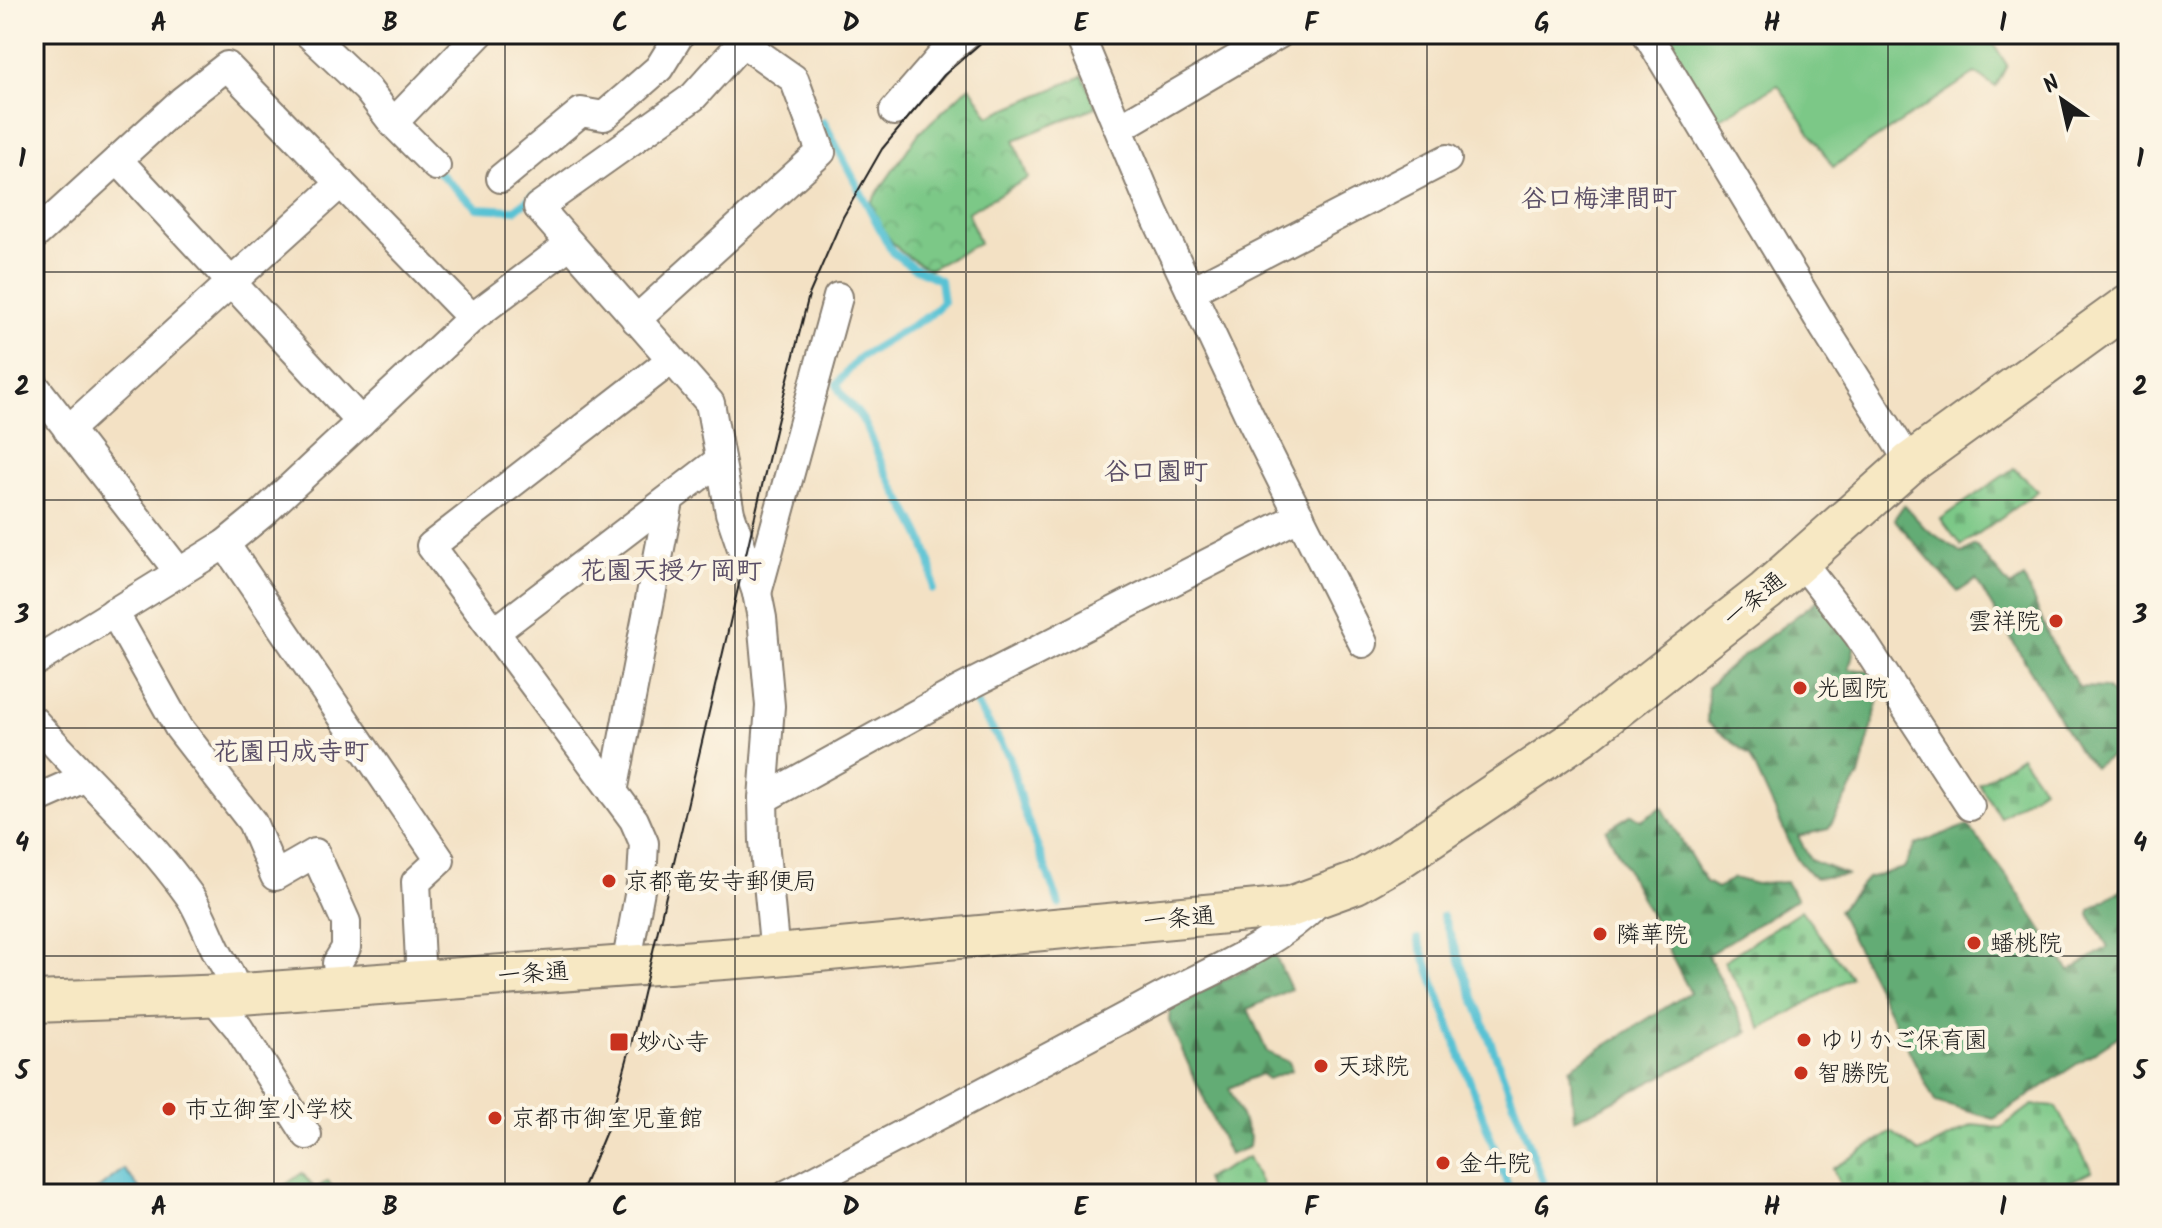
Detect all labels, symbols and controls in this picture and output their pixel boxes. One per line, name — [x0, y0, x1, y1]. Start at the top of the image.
text: A — [151, 3, 167, 45]
text: B — [382, 3, 398, 45]
text: C — [612, 3, 628, 45]
text: D — [842, 3, 860, 45]
text: E — [1074, 3, 1090, 45]
text: F — [1304, 3, 1320, 45]
text: G — [1534, 3, 1550, 45]
text: H — [1764, 3, 1781, 45]
text: I — [1999, 3, 2007, 45]
north arrow — [2022, 60, 2102, 140]
text: N — [2037, 67, 2068, 104]
text: 1 — [18, 139, 26, 181]
text: 1 — [2136, 139, 2144, 181]
district label: 谷口梅津間町 — [1521, 179, 1677, 221]
text: 2 — [14, 367, 30, 409]
text: 2 — [2132, 367, 2148, 409]
district label: 谷口園町 — [1104, 452, 1208, 494]
district label: 花園天授ケ岡町 — [580, 551, 762, 593]
street label: 一条通 — [1715, 562, 1795, 638]
text: 3 — [14, 595, 29, 637]
text: 3 — [2132, 595, 2147, 637]
place label: 雲祥院 — [1968, 603, 2040, 642]
marker: 雲祥院 — [2047, 612, 2065, 630]
place label: 光國院 — [1816, 670, 1888, 709]
marker: 光國院 — [1791, 679, 1809, 697]
district label: 花園円成寺町 — [213, 732, 369, 774]
text: 4 — [15, 823, 29, 865]
text: 4 — [2133, 823, 2147, 865]
place label: 京都竜安寺郵便局 — [625, 863, 817, 902]
marker: 京都竜安寺郵便局 — [600, 872, 618, 890]
street label: 一条通 — [1142, 897, 1217, 942]
place label: 隣華院 — [1616, 916, 1688, 955]
marker: 隣華院 — [1591, 925, 1609, 943]
place label: 蟠桃院 — [1990, 925, 2062, 964]
marker: 蟠桃院 — [1965, 934, 1983, 952]
street label: 一条通 — [496, 953, 570, 996]
place label: ゆりかご保育園 — [1820, 1022, 1988, 1061]
place label: 妙心寺 — [637, 1024, 709, 1063]
marker: 妙心寺 — [608, 1031, 630, 1053]
marker: ゆりかご保育園 — [1795, 1031, 1813, 1049]
place label: 天球院 — [1337, 1048, 1409, 1087]
text: 5 — [14, 1051, 30, 1093]
text: 5 — [2132, 1051, 2148, 1093]
place label: 智勝院 — [1817, 1055, 1889, 1094]
marker: 天球院 — [1312, 1057, 1330, 1075]
marker: 智勝院 — [1792, 1064, 1810, 1082]
place label: 市立御室小学校 — [185, 1091, 353, 1130]
marker: 市立御室小学校 — [160, 1100, 178, 1118]
place label: 京都市御室児童館 — [511, 1100, 703, 1139]
marker: 京都市御室児童館 — [486, 1109, 504, 1127]
place label: 金牛院 — [1459, 1145, 1531, 1184]
marker: 金牛院 — [1434, 1154, 1452, 1172]
text: A — [151, 1187, 167, 1228]
text: B — [382, 1187, 398, 1228]
text: C — [612, 1187, 628, 1228]
text: D — [842, 1187, 860, 1228]
text: E — [1074, 1187, 1090, 1228]
text: F — [1304, 1187, 1320, 1228]
text: G — [1534, 1187, 1550, 1228]
text: H — [1764, 1187, 1781, 1228]
text: I — [1999, 1187, 2007, 1228]

